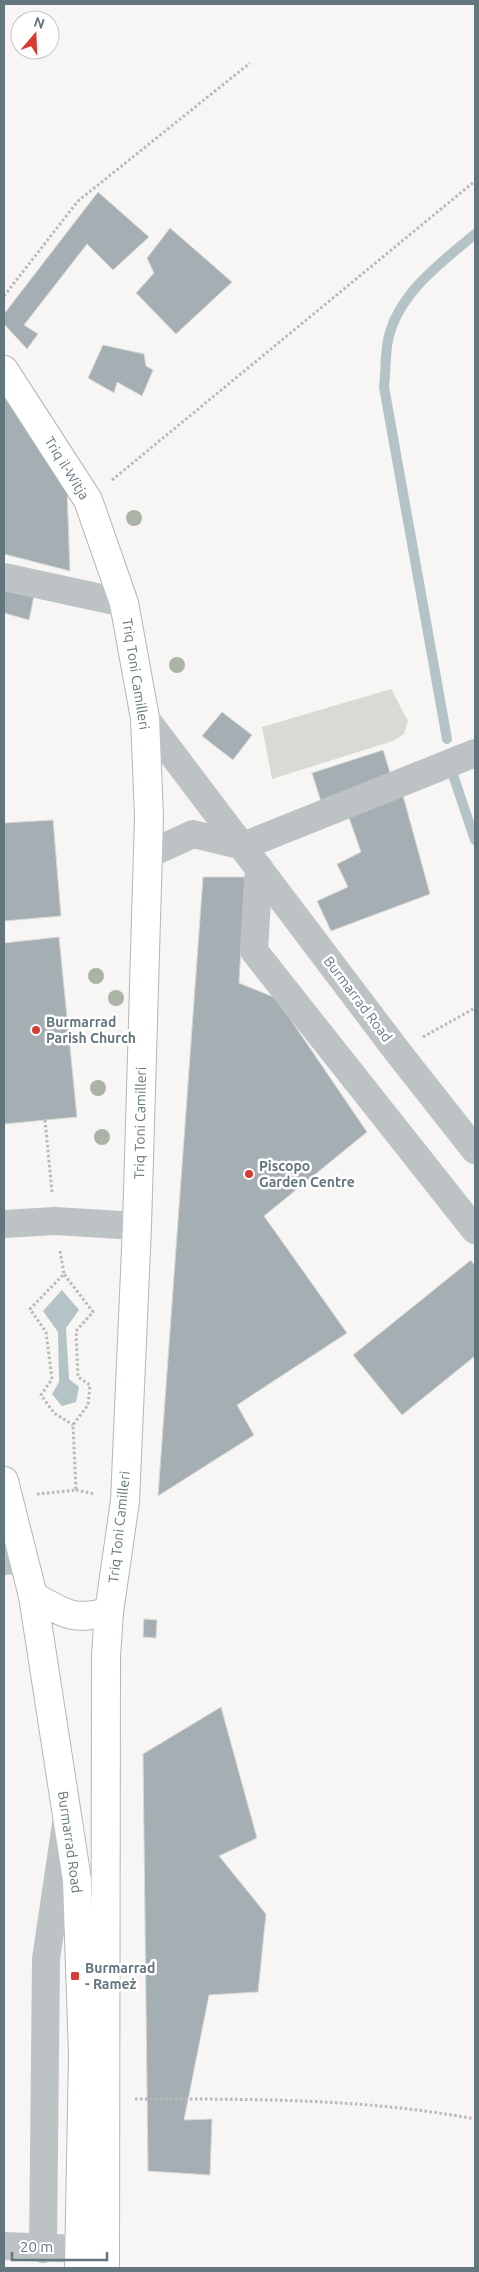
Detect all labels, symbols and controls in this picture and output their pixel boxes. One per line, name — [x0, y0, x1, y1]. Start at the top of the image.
north arrow — [10, 10, 60, 60]
text: N — [32, 13, 47, 32]
street label: Triq il-Witja — [41, 434, 93, 502]
street label: Triq Toni Camilleri — [119, 617, 153, 731]
street label: Burmarrad Road — [321, 953, 395, 1045]
place label: Burmarrad Parish Church — [46, 1014, 136, 1046]
marker: Burmarrad Parish Church — [30, 1024, 42, 1036]
street label: Triq Toni Camilleri — [131, 1067, 149, 1179]
place label: Piscopo Garden Centre — [259, 1158, 355, 1190]
marker: Piscopo Garden Centre — [243, 1168, 255, 1180]
street label: Triq Toni Camilleri — [105, 1470, 133, 1584]
street label: Burmarrad Road — [55, 1790, 85, 1894]
place label: Burmarrad - Rameż — [85, 1960, 155, 1992]
marker: Burmarrad - Rameż — [69, 1970, 81, 1982]
scale bar — [12, 2230, 108, 2262]
text: 20 m — [20, 2238, 53, 2255]

